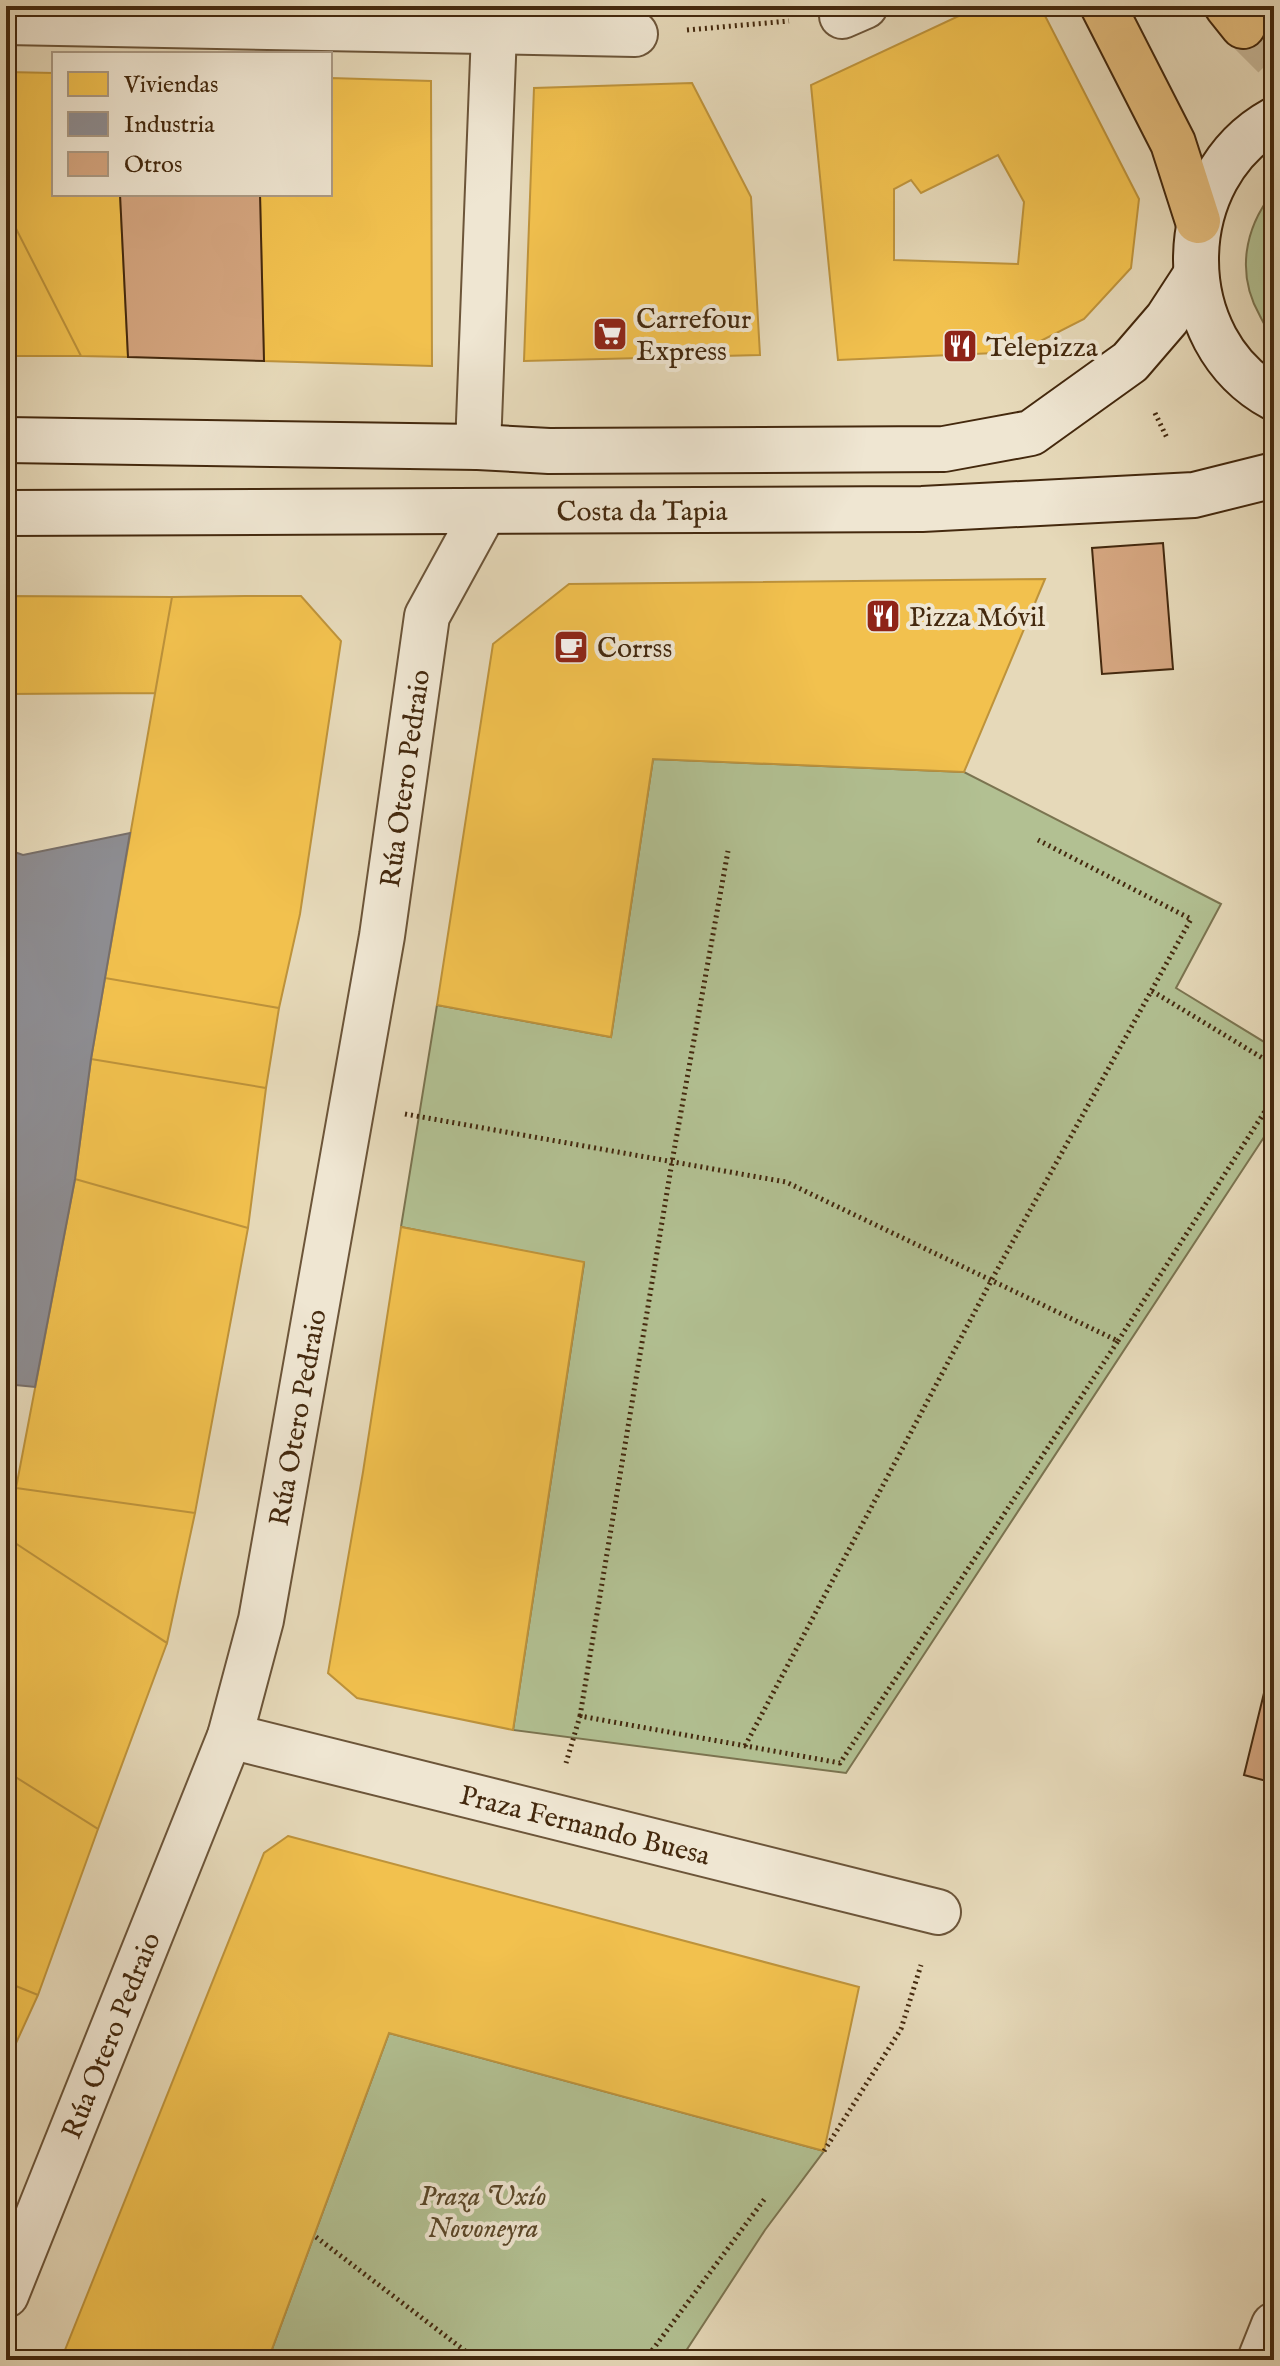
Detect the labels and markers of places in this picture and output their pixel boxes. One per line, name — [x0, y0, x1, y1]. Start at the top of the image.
place label: Carrefour Express — [636, 303, 751, 370]
supermarket icon: Carrefour Express — [591, 315, 629, 353]
restaurant icon: Telepizza — [941, 327, 979, 365]
place label: Telepizza — [986, 331, 1099, 366]
restaurant icon: Pizza Móvil — [864, 597, 902, 635]
place label: Pizza Móvil — [909, 601, 1046, 636]
cafe icon: Corrss — [552, 628, 590, 666]
place label: Corrss — [597, 632, 672, 667]

